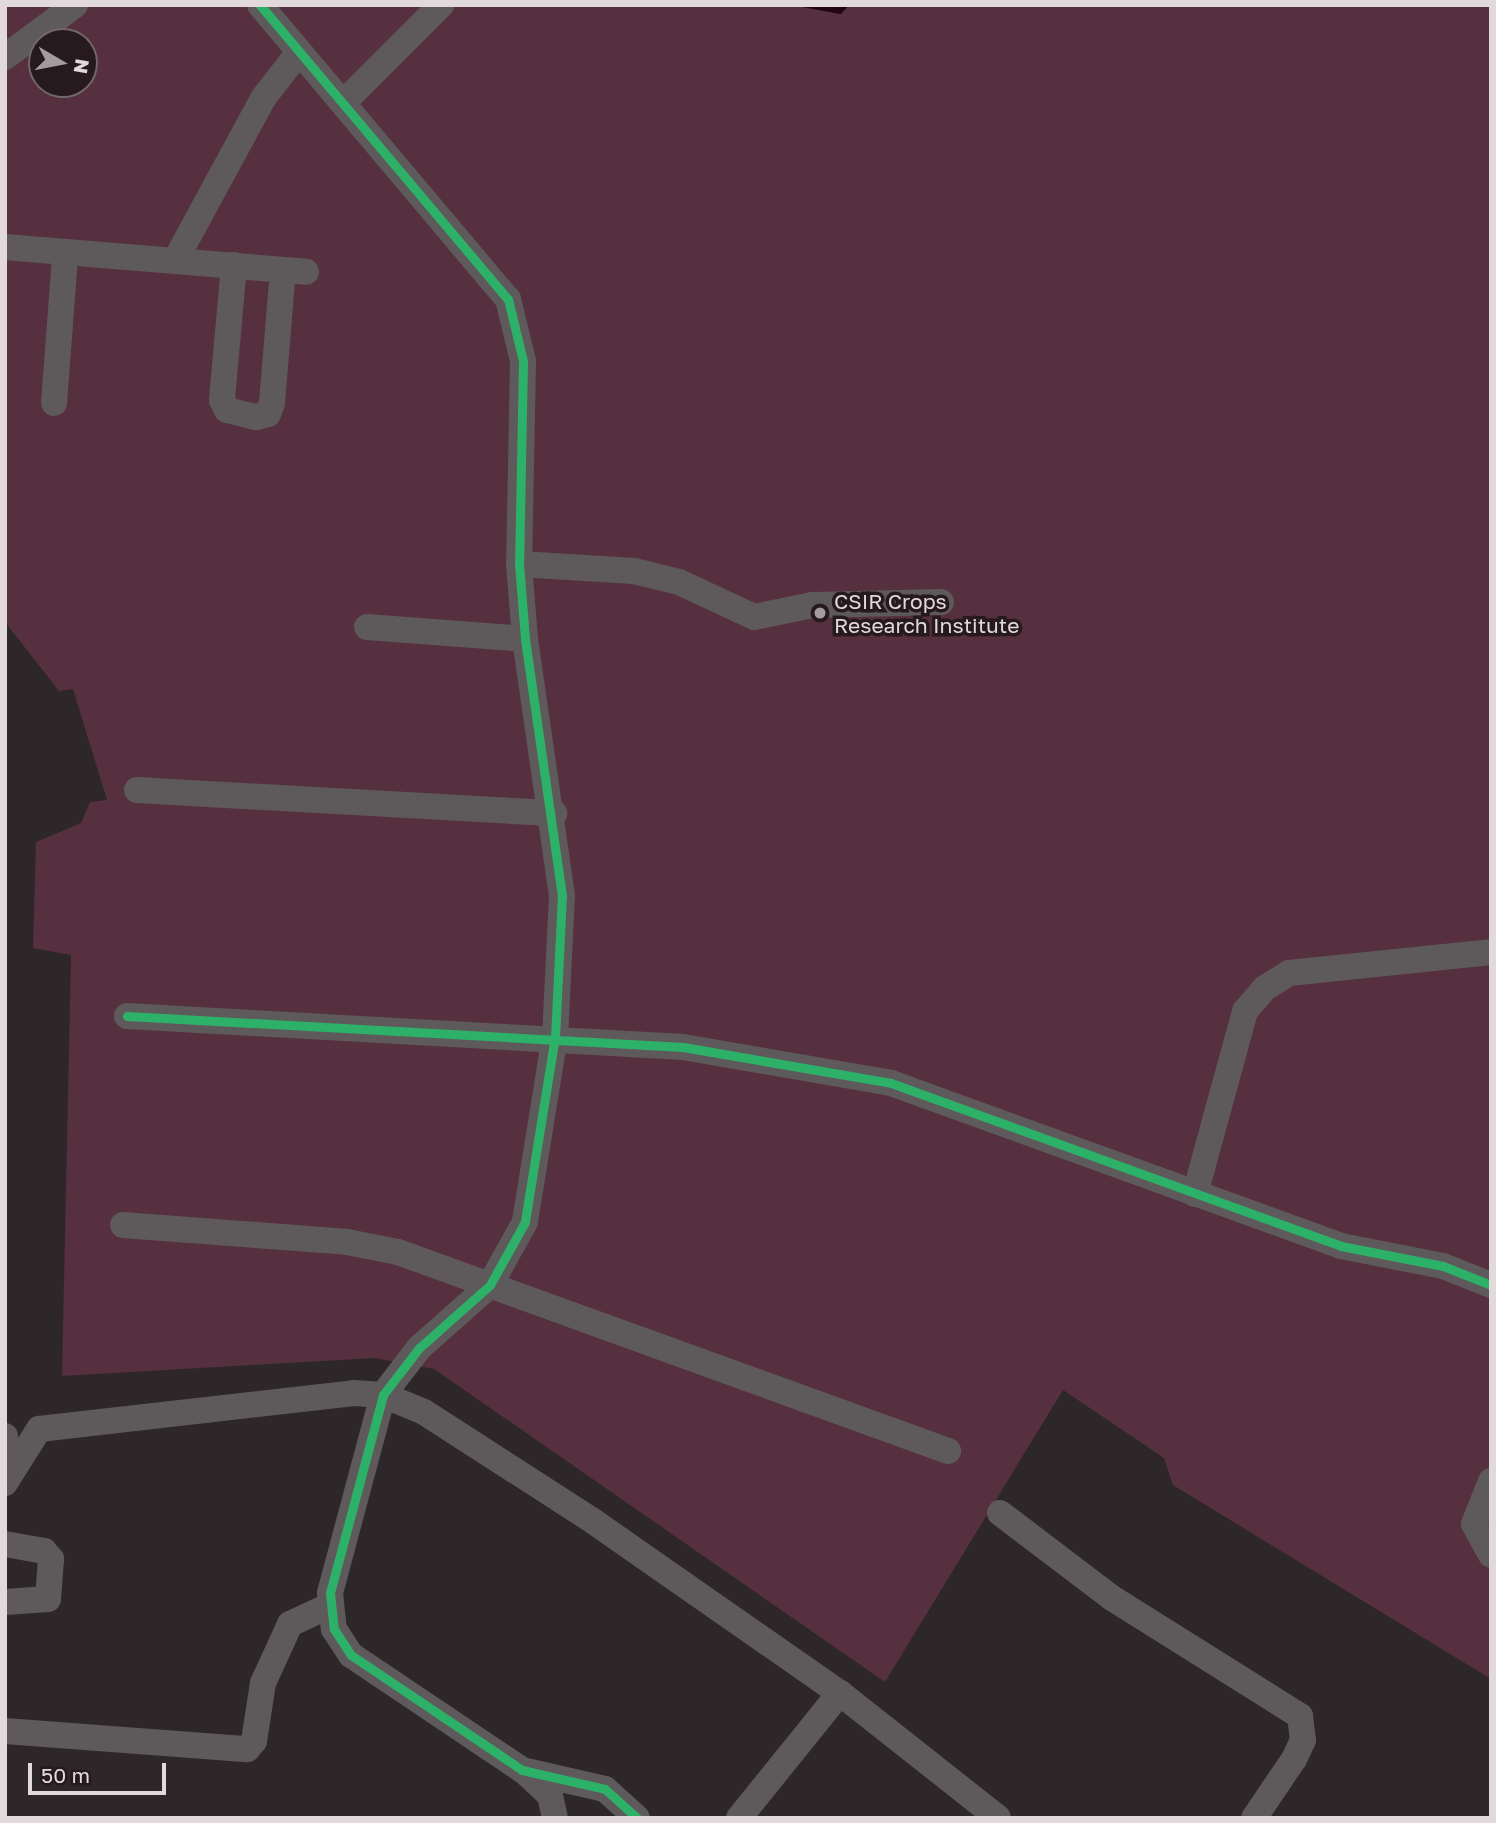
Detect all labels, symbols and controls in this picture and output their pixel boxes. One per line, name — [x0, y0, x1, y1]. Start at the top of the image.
north arrow — [28, 28, 98, 98]
text: N — [70, 57, 95, 75]
place label: CSIR Crops Research Institute — [834, 588, 1019, 638]
marker: CSIR Crops Research Institute — [812, 605, 828, 621]
scale bar — [32, 1750, 170, 1794]
text: 50 m — [41, 1762, 90, 1788]

